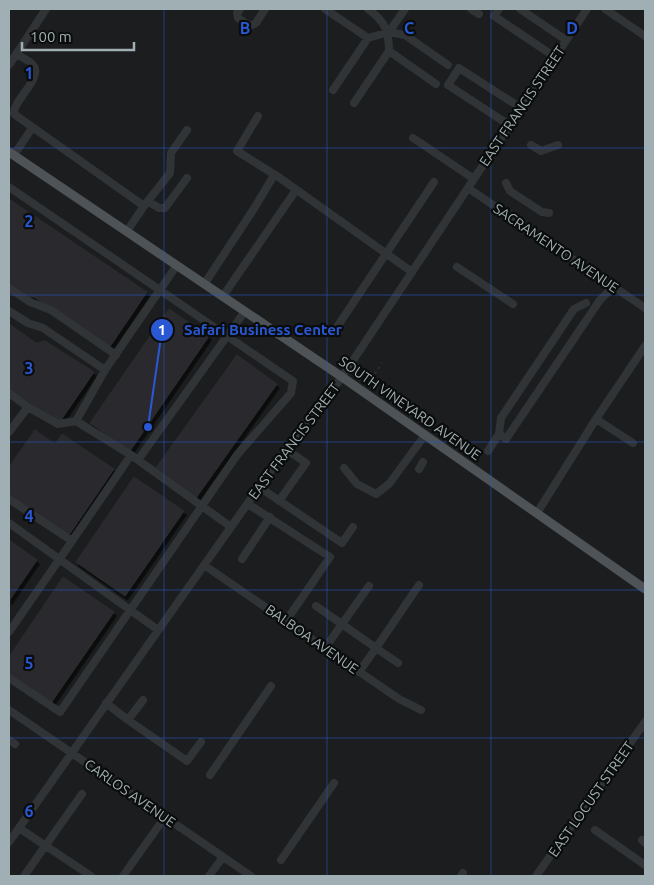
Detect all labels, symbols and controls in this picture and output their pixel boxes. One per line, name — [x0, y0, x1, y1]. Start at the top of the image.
text: B — [240, 19, 250, 37]
text: C — [404, 19, 414, 37]
text: D — [566, 19, 578, 37]
scale bar — [22, 20, 135, 52]
text: 100 m — [30, 28, 72, 45]
street label: EAST FRANCIS STREET — [476, 43, 568, 169]
text: 1 — [24, 64, 34, 82]
street label: SACRAMENTO AVENUE — [490, 200, 622, 296]
text: 2 — [24, 212, 34, 230]
callout: Safari Business Center — [150, 315, 352, 345]
text: 1 — [158, 321, 166, 338]
text: Safari Business Center — [184, 321, 343, 338]
street label: SOUTH VINEYARD AVENUE — [336, 353, 484, 463]
text: 3 — [24, 359, 34, 377]
street label: EAST FRANCIS STREET — [245, 380, 343, 502]
text: 4 — [24, 507, 34, 525]
street label: BALBOA AVENUE — [263, 601, 362, 677]
text: 5 — [24, 654, 34, 672]
street label: EAST LOCUST STREET — [545, 738, 637, 860]
street label: CARLOS AVENUE — [81, 756, 179, 830]
text: 6 — [24, 802, 34, 820]

